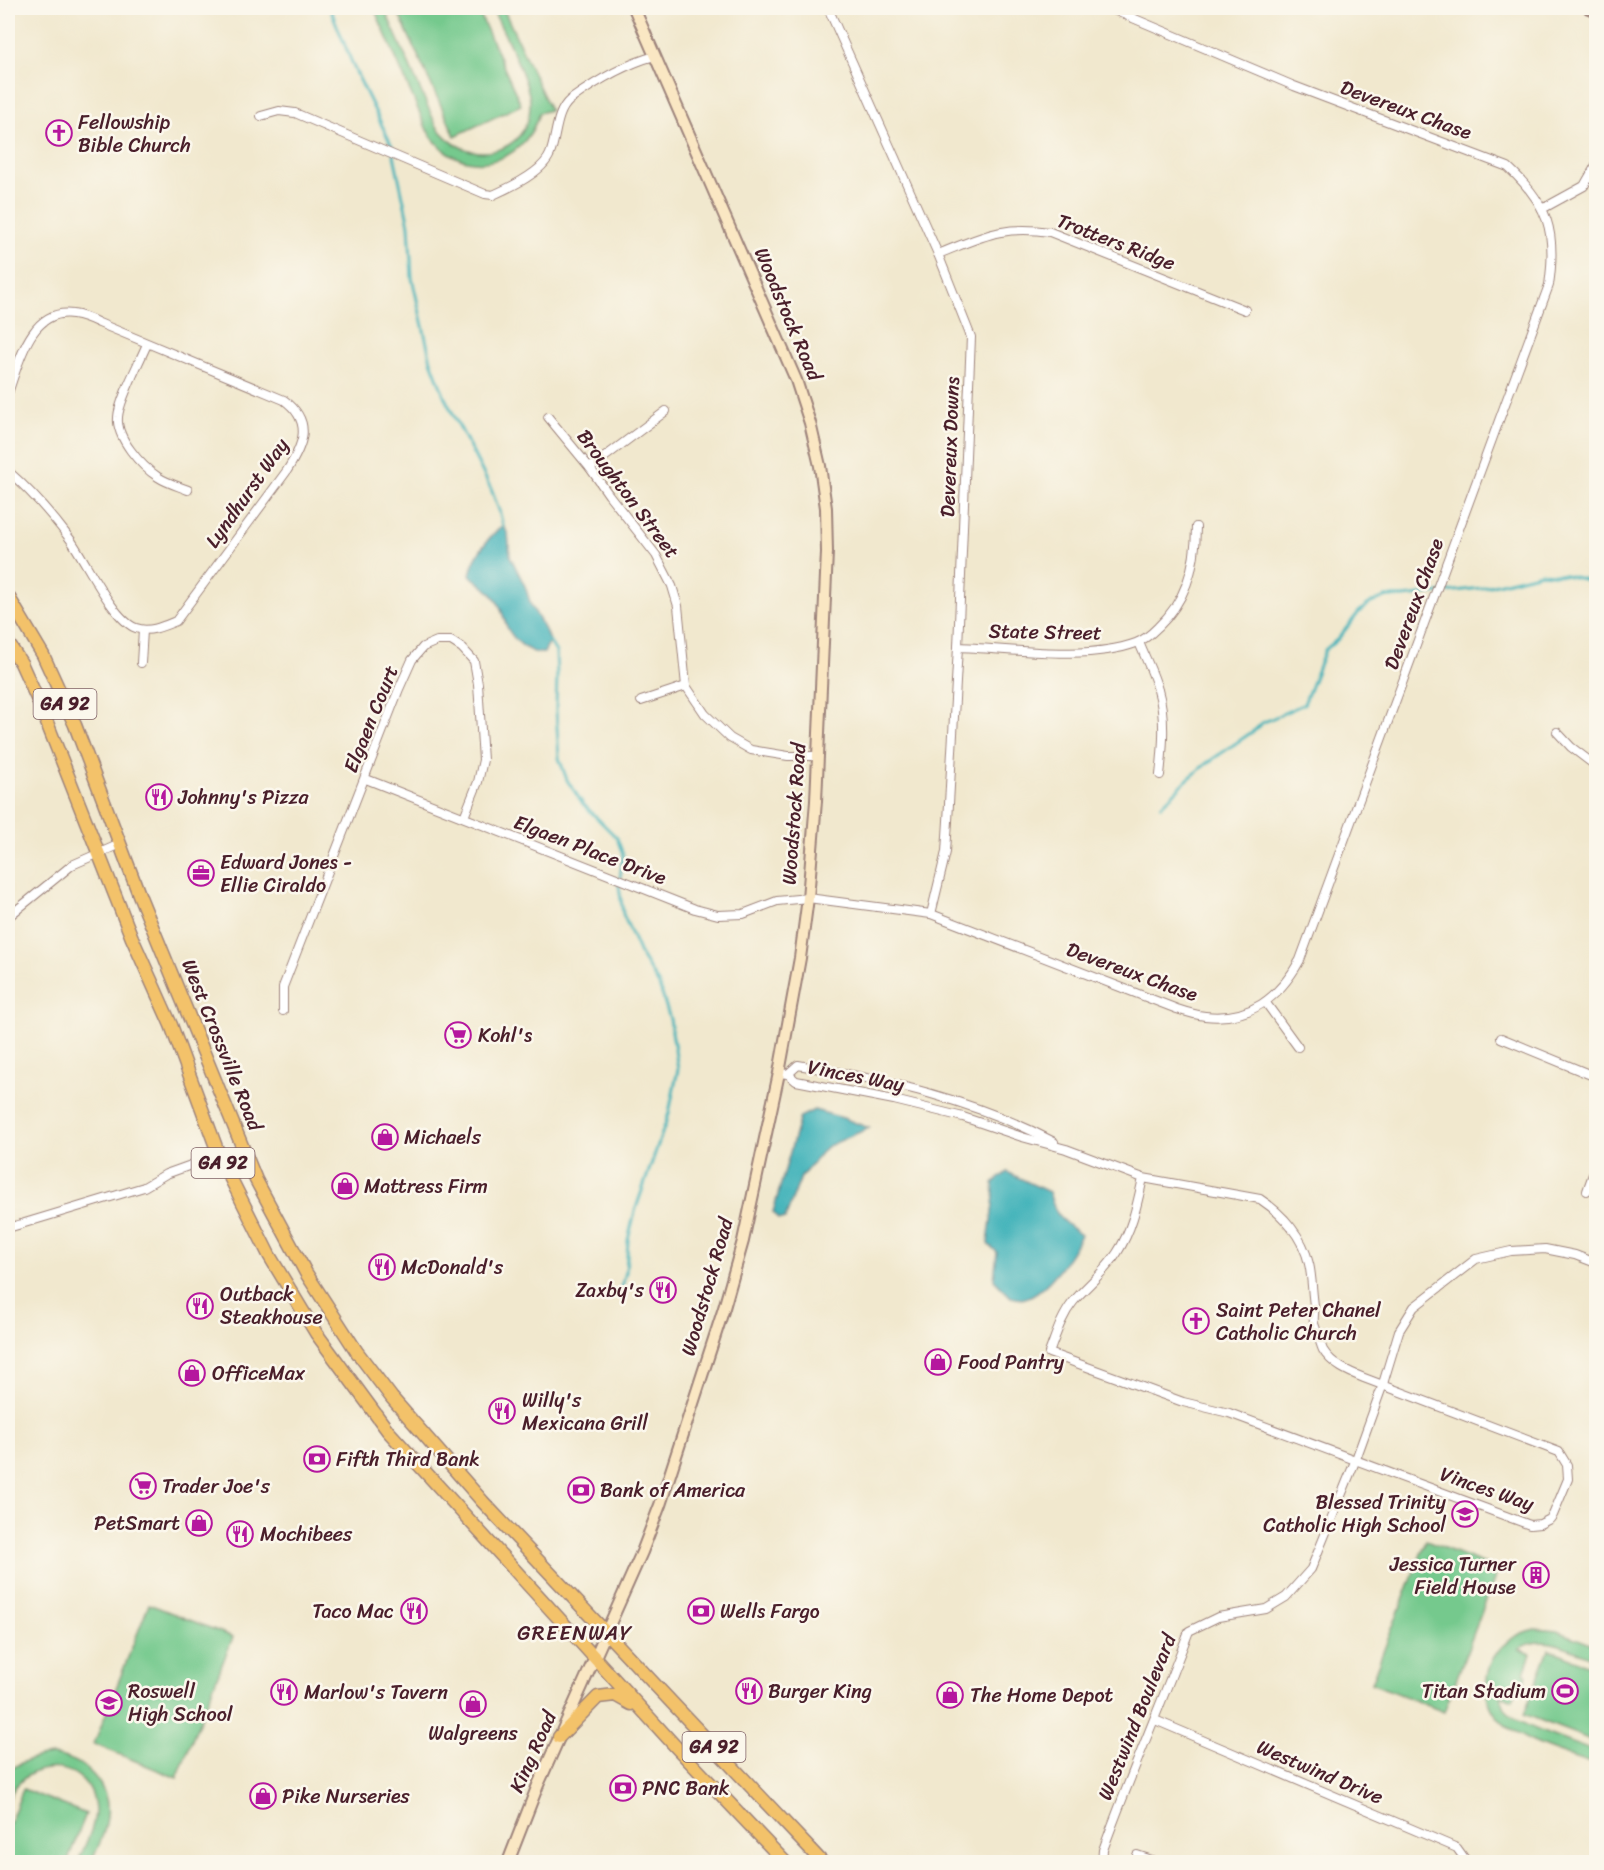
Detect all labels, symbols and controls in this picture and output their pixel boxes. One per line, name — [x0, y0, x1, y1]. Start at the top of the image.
street label: Devereux Chase — [1335, 70, 1477, 150]
place label: Fellowship Bible Church — [78, 105, 191, 163]
church icon: Fellowship Bible Church — [44, 118, 74, 148]
street label: Trotters Ridge — [1052, 203, 1180, 281]
street label: Woodstock Road — [744, 242, 832, 388]
street label: Devereux Downs — [930, 375, 970, 518]
street label: Broughton Street — [567, 422, 689, 567]
street label: Lyndhurst Way — [196, 430, 298, 556]
street label: Devereux Chase — [1374, 533, 1454, 675]
street label: State Street — [988, 614, 1102, 650]
street label: Elgaen Court — [334, 660, 409, 778]
road number: GA 92 — [34, 689, 97, 719]
street label: Woodstock Road — [772, 740, 817, 886]
place label: Johnny's Pizza — [177, 780, 310, 815]
restaurant icon: Johnny's Pizza — [144, 782, 174, 812]
street label: Elgaen Place Drive — [508, 805, 672, 895]
place label: Edward Jones - Ellie Ciraldo — [220, 845, 352, 903]
office icon: Edward Jones - Ellie Ciraldo — [186, 858, 216, 888]
street label: Devereux Chase — [1061, 932, 1203, 1012]
street label: West Crossville Road — [172, 954, 273, 1138]
place label: Kohl's — [478, 1018, 533, 1053]
supermarket icon: Kohl's — [443, 1020, 473, 1050]
street label: Vinces Way — [805, 1050, 908, 1103]
place label: Michaels — [404, 1120, 482, 1155]
shop icon: Michaels — [370, 1122, 400, 1152]
road number: GA 92 — [192, 1148, 254, 1178]
place label: Mattress Firm — [364, 1169, 488, 1204]
shop icon: Mattress Firm — [330, 1171, 360, 1201]
street label: Woodstock Road — [671, 1212, 744, 1360]
place label: McDonald's — [401, 1250, 504, 1285]
restaurant icon: McDonald's — [367, 1252, 397, 1282]
place label: Zaxby's — [575, 1273, 645, 1308]
restaurant icon: Zaxby's — [648, 1275, 678, 1305]
place label: Outback Steakhouse — [220, 1277, 323, 1335]
restaurant icon: Outback Steakhouse — [185, 1291, 215, 1321]
place label: Saint Peter Chanel Catholic Church — [1216, 1293, 1382, 1351]
church icon: Saint Peter Chanel Catholic Church — [1181, 1306, 1211, 1336]
place label: Food Pantry — [958, 1345, 1065, 1380]
shop icon: Food Pantry — [923, 1347, 953, 1377]
place label: OfficeMax — [212, 1356, 306, 1391]
shop icon: OfficeMax — [177, 1358, 207, 1388]
place label: Willy's Mexicana Grill — [522, 1383, 648, 1441]
restaurant icon: Willy's Mexicana Grill — [487, 1396, 517, 1426]
place label: Fifth Third Bank — [336, 1442, 480, 1477]
bank icon: Fifth Third Bank — [302, 1444, 332, 1474]
street label: Vinces Way — [1435, 1457, 1539, 1522]
place label: Trader Joe's — [162, 1469, 271, 1504]
supermarket icon: Trader Joe's — [128, 1471, 158, 1501]
place label: Bank of America — [600, 1473, 746, 1508]
bank icon: Bank of America — [566, 1475, 596, 1505]
place label: Blessed Trinity Catholic High School — [1263, 1485, 1447, 1543]
school or university icon: Blessed Trinity Catholic High School — [1450, 1499, 1480, 1529]
place label: PetSmart — [94, 1506, 180, 1541]
shop icon: PetSmart — [184, 1508, 214, 1538]
place label: Mochibees — [260, 1517, 353, 1552]
restaurant icon: Mochibees — [225, 1519, 255, 1549]
place label: Jessica Turner Field House — [1389, 1547, 1517, 1605]
building icon: Jessica Turner Field House — [1521, 1560, 1551, 1590]
place label: Taco Mac — [312, 1594, 394, 1629]
place label: Wells Fargo — [720, 1594, 820, 1629]
restaurant icon: Taco Mac — [399, 1596, 429, 1626]
bank icon: Wells Fargo — [686, 1596, 716, 1626]
district label: GREENWAY — [517, 1614, 633, 1652]
street label: Westwind Boulevard — [1088, 1627, 1187, 1806]
place label: Roswell High School — [128, 1674, 234, 1732]
place label: Burger King — [768, 1674, 872, 1709]
place label: Titan Stadium — [1422, 1674, 1546, 1709]
place label: Marlow's Tavern — [304, 1675, 448, 1710]
restaurant icon: Burger King — [734, 1676, 764, 1706]
sports icon: Titan Stadium — [1550, 1676, 1580, 1706]
restaurant icon: Marlow's Tavern — [269, 1677, 299, 1707]
place label: The Home Depot — [970, 1678, 1114, 1713]
shop icon: The Home Depot — [935, 1680, 965, 1710]
school or university icon: Roswell High School — [94, 1688, 124, 1718]
shop icon: Walgreens — [458, 1689, 488, 1719]
street label: King Road — [499, 1704, 567, 1799]
place label: Walgreens — [428, 1716, 518, 1751]
street label: Westwind Drive — [1251, 1730, 1389, 1814]
road number: GA 92 — [682, 1732, 746, 1762]
place label: PNC Bank — [642, 1771, 730, 1806]
bank icon: PNC Bank — [608, 1773, 638, 1803]
place label: Pike Nurseries — [282, 1779, 411, 1814]
shop icon: Pike Nurseries — [248, 1781, 278, 1811]

